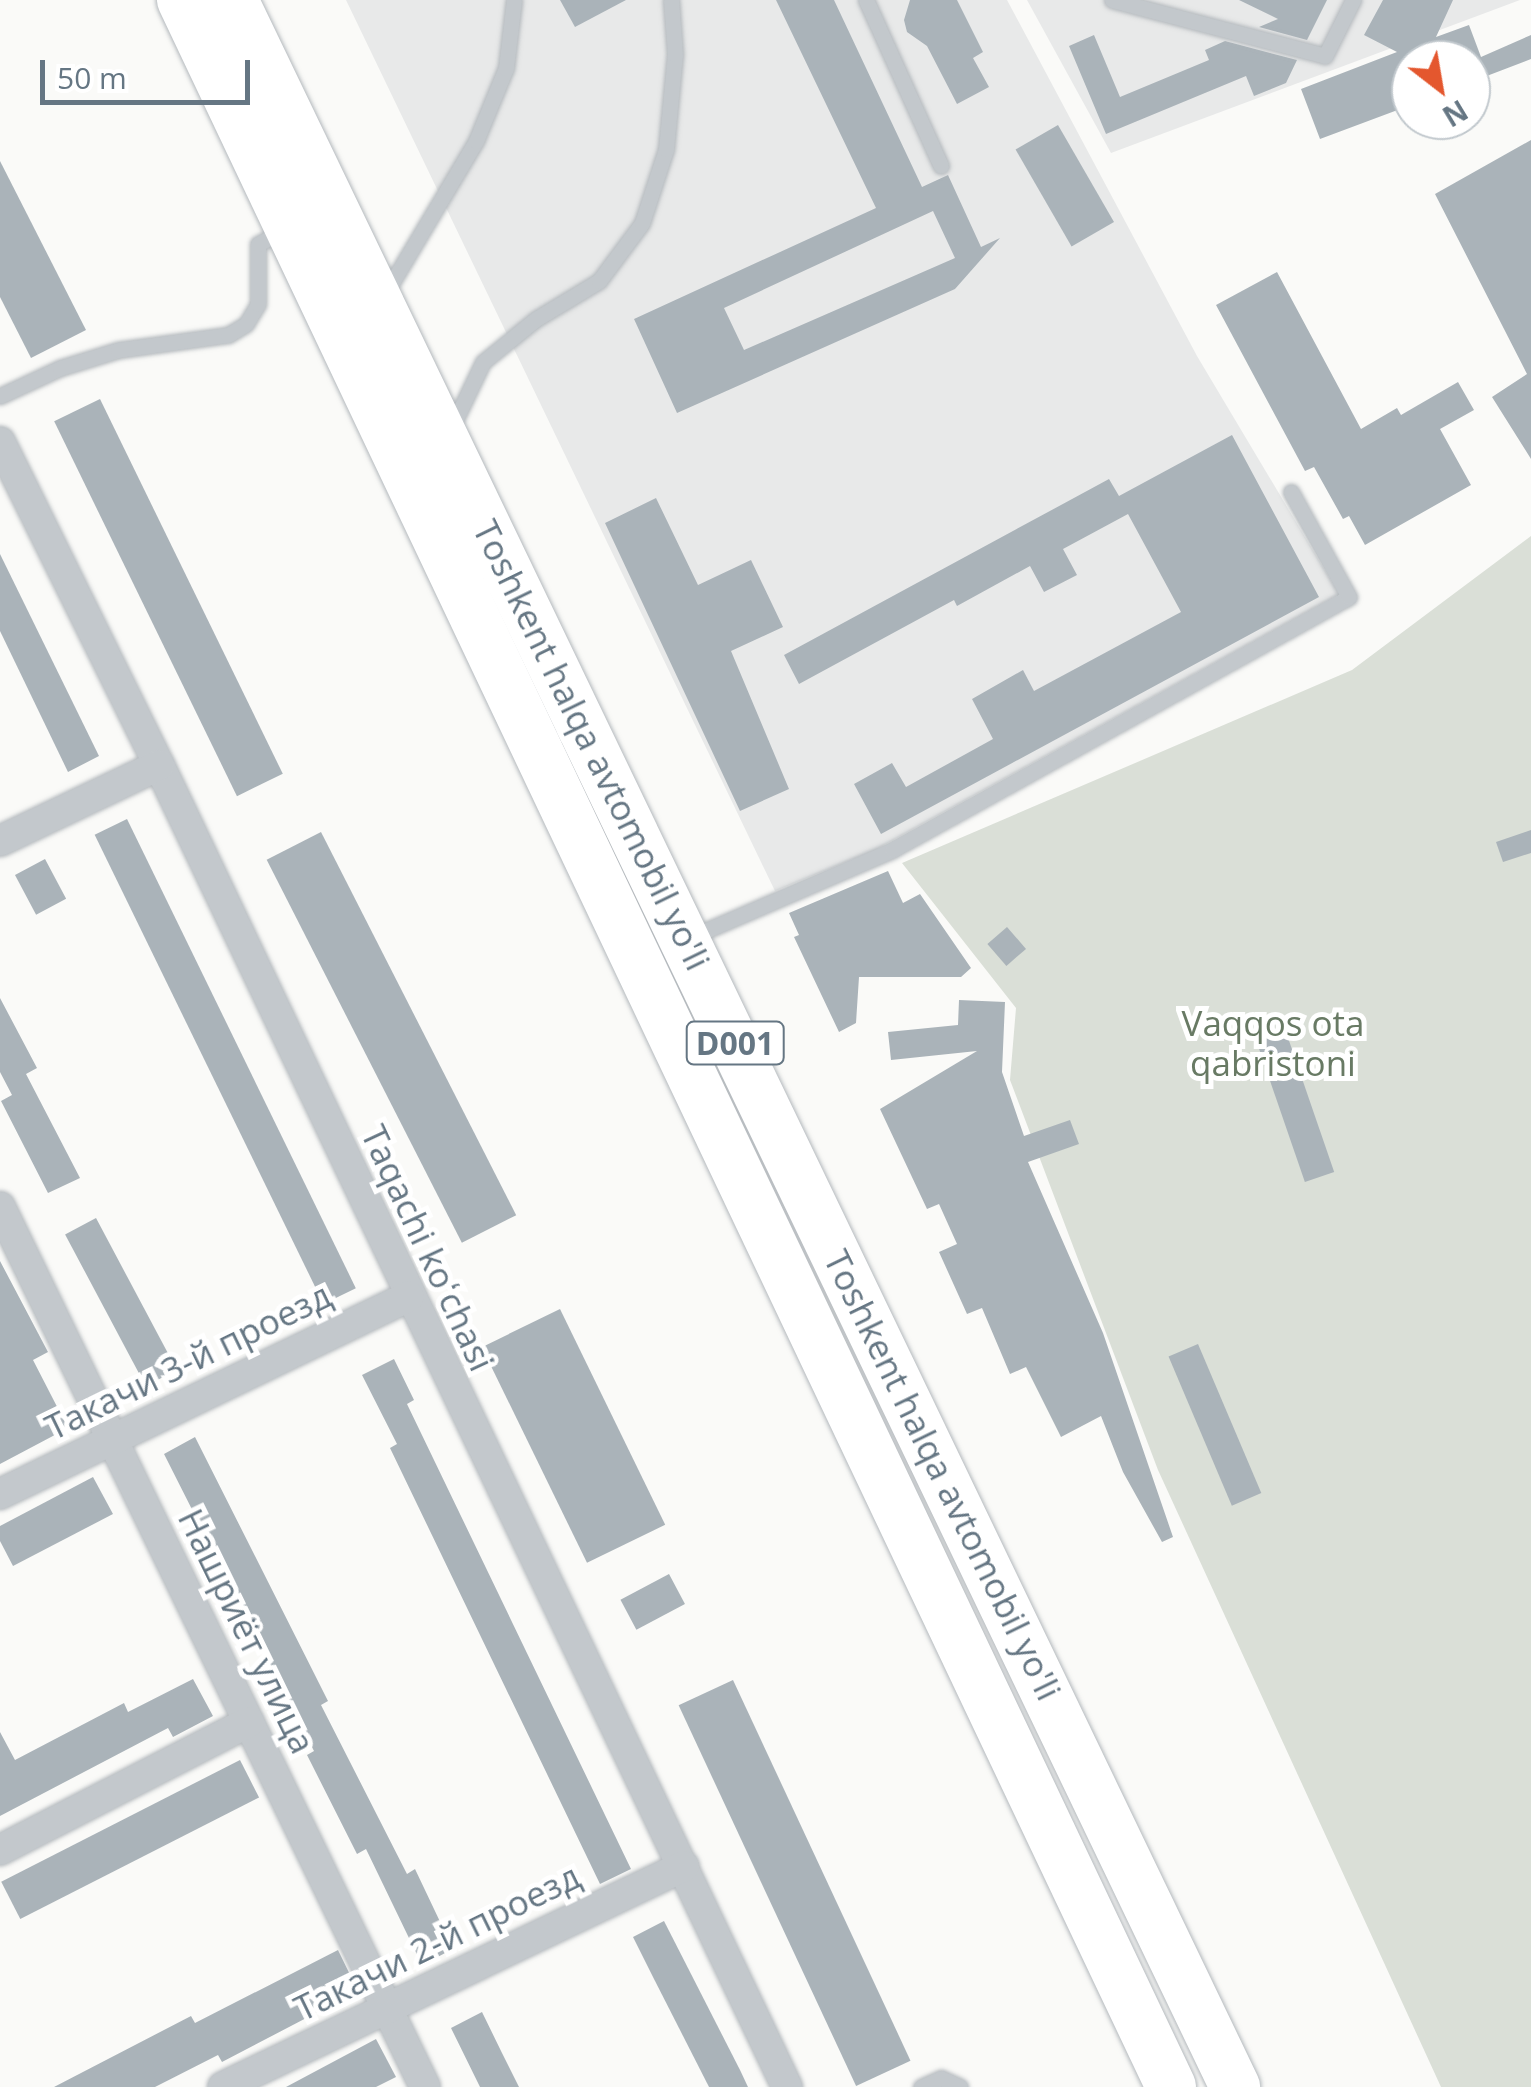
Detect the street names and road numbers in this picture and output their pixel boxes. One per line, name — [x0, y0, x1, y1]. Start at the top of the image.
street label: Toshkent halqa avtomobil yo'li — [465, 513, 719, 977]
road number: D001 — [685, 1016, 785, 1070]
street label: Taqachi koʻchasi — [353, 1119, 503, 1377]
street label: Toshkent halqa avtomobil yo'li — [816, 1243, 1070, 1707]
street label: Такачи 3-й проезд — [38, 1274, 338, 1448]
street label: Нашриёт улица — [170, 1502, 324, 1760]
street label: Такачи 2-й проезд — [287, 1855, 587, 2029]

